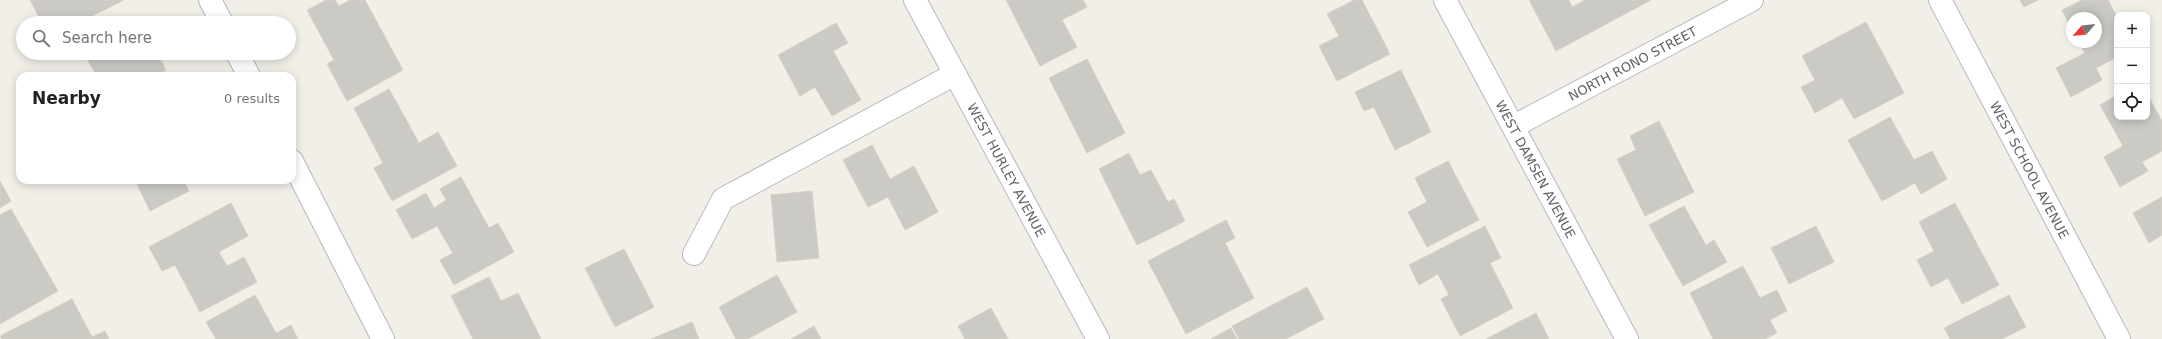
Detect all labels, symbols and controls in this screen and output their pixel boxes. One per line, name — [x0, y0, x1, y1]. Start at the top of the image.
north arrow — [2066, 12, 2102, 48]
map controls — [2114, 12, 2150, 120]
button: + — [2114, 12, 2150, 48]
search box — [16, 16, 296, 60]
street label: NORTH RONO STREET — [1566, 24, 1699, 104]
icon: search — [30, 27, 52, 49]
text: Search here — [62, 29, 152, 47]
button: − — [2114, 48, 2150, 84]
button: locate — [2114, 84, 2150, 120]
text: Nearby — [32, 88, 101, 108]
text: 0 results — [224, 91, 280, 106]
street label: WEST DAMSEN AVENUE — [1492, 98, 1578, 241]
street label: WEST SCHOOL AVENUE — [1987, 99, 2072, 241]
street label: WEST HURLEY AVENUE — [964, 101, 1048, 240]

